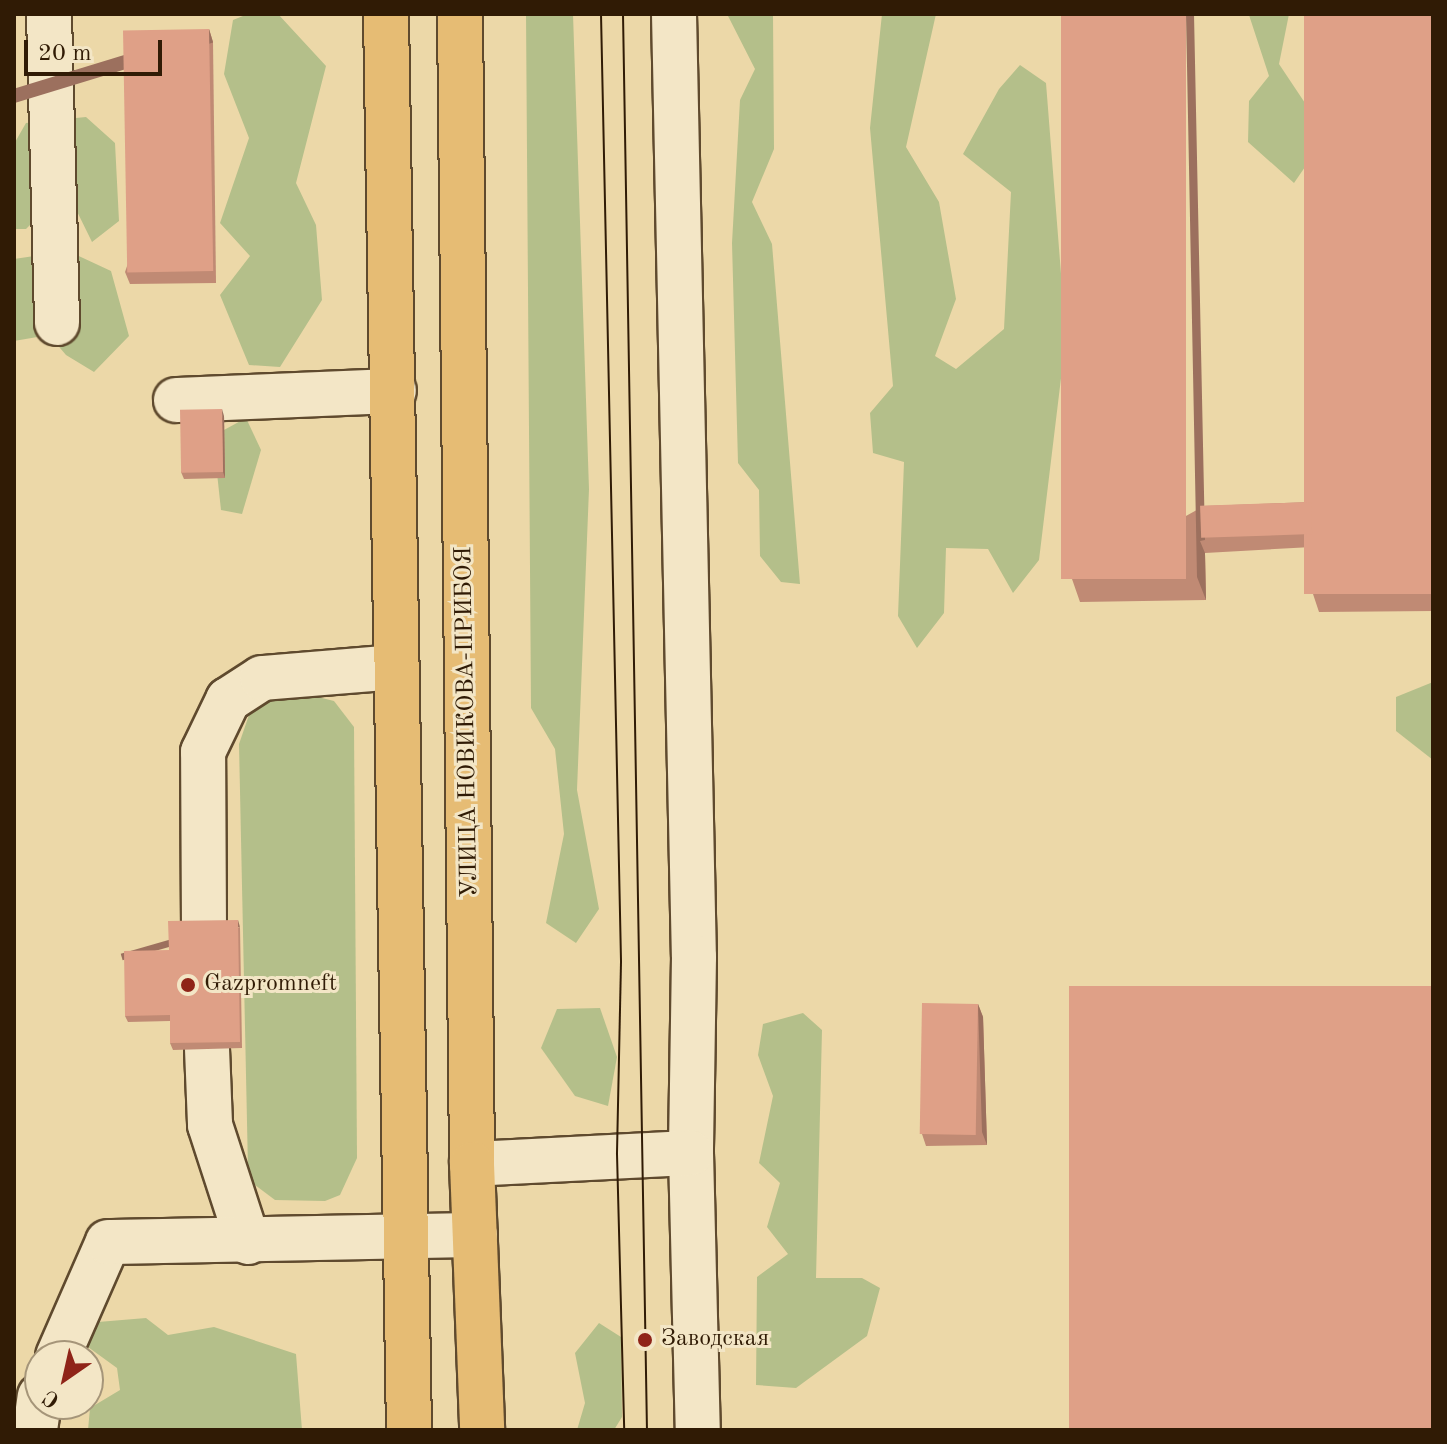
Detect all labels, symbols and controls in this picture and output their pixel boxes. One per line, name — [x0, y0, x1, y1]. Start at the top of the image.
scale bar — [28, 24, 166, 74]
text: 20 m — [38, 42, 92, 66]
street label: УЛИЦА НОВИКОВА-ПРИБОЯ — [451, 546, 485, 898]
place label: Gazpromneft — [204, 971, 337, 999]
marker: Gazpromneft — [179, 976, 197, 994]
place label: Заводская — [661, 1326, 769, 1354]
marker: Заводская — [636, 1331, 654, 1349]
north arrow — [24, 1340, 104, 1420]
text: С — [40, 1385, 64, 1411]

